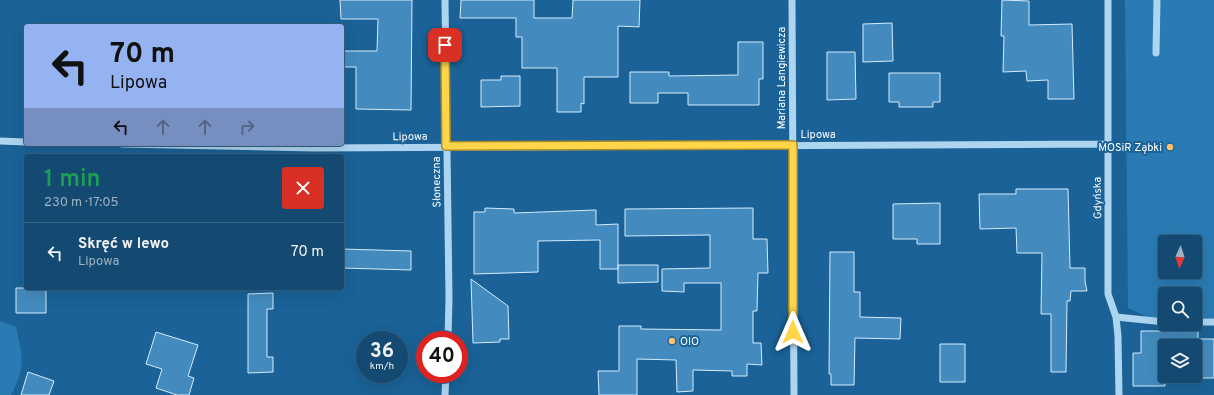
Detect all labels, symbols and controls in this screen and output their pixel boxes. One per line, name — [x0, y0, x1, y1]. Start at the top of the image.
street label: Mariana Langiewicza — [775, 26, 789, 129]
pin — [428, 28, 462, 62]
icon: arrive — [434, 34, 456, 56]
text: 70 m — [110, 37, 175, 73]
icon: left — [44, 40, 96, 92]
text: Lipowa — [110, 72, 167, 95]
icon: left — [110, 116, 132, 138]
icon: ahead — [152, 116, 174, 138]
icon: ahead — [194, 116, 216, 138]
icon: right — [236, 116, 258, 138]
street label: Lipowa — [801, 128, 836, 142]
street label: Lipowa — [392, 130, 428, 144]
place label: MOSiR Ząbki — [1098, 141, 1162, 155]
marker: MOSiR Ząbki — [1165, 142, 1175, 152]
street label: Słoneczna — [430, 156, 444, 208]
text: 1 min — [44, 165, 101, 195]
button: close — [282, 167, 324, 209]
street label: Gdyńska — [1091, 176, 1105, 219]
text: 230 m · 17:05 — [44, 195, 119, 211]
text: Skręć w lewo — [78, 235, 169, 254]
north arrow — [1158, 235, 1202, 279]
map controls — [1158, 235, 1202, 383]
icon: left — [44, 242, 66, 264]
text: 70 m — [291, 243, 324, 262]
text: Lipowa — [78, 254, 119, 270]
button: search — [1158, 287, 1202, 331]
position arrow — [772, 311, 814, 353]
speed limit sign: 40 — [416, 331, 468, 383]
place label: OIO — [680, 335, 699, 349]
marker: OIO — [667, 336, 677, 346]
text: 36 — [370, 339, 394, 365]
button: layers — [1158, 339, 1202, 383]
text: km/h — [370, 360, 394, 373]

